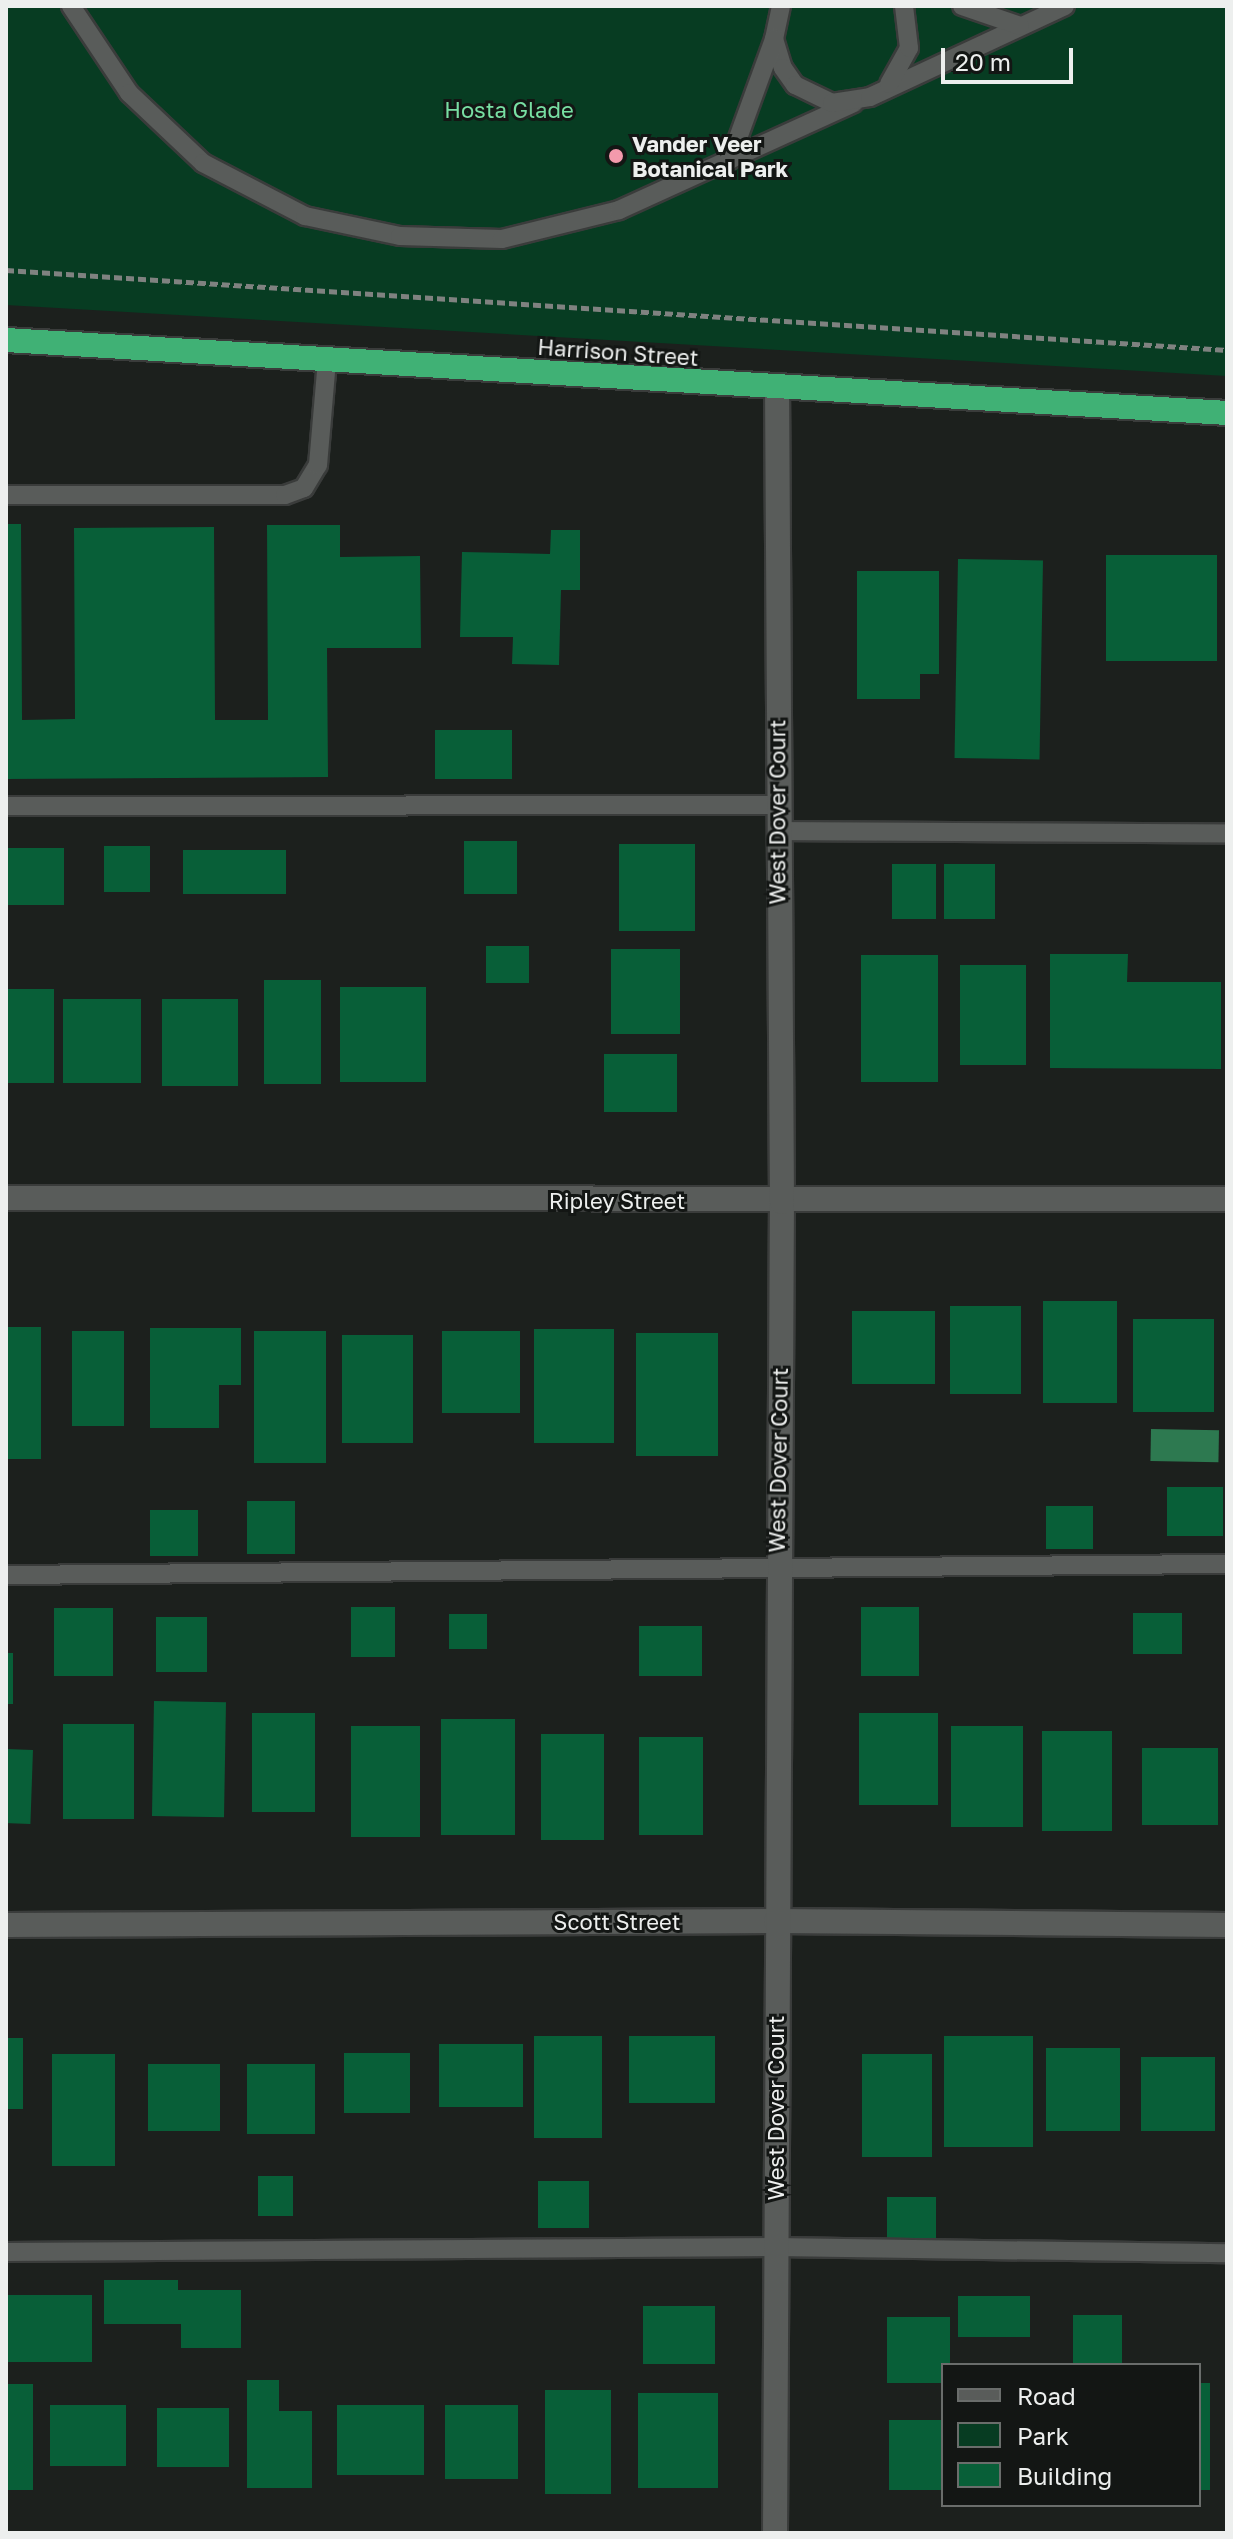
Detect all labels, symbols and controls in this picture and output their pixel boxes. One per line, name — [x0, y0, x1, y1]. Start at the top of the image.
scale bar — [945, 32, 1077, 82]
text: 20 m — [955, 47, 1011, 76]
park label: Hosta Glade — [444, 97, 574, 123]
place label: Vander Veer Botanical Park — [632, 130, 788, 182]
marker: Vander Veer Botanical Park — [607, 147, 625, 165]
street label: Harrison Street — [537, 333, 699, 371]
street label: West Dover Court — [764, 719, 790, 905]
street label: Ripley Street — [549, 1188, 685, 1214]
street label: West Dover Court — [763, 1367, 793, 1553]
street label: Scott Street — [553, 1909, 681, 1935]
street label: West Dover Court — [763, 2015, 789, 2201]
legend — [941, 2363, 1201, 2507]
text: Road — [1017, 2381, 1076, 2410]
text: Park — [1017, 2421, 1069, 2450]
text: Building — [1017, 2461, 1112, 2490]

